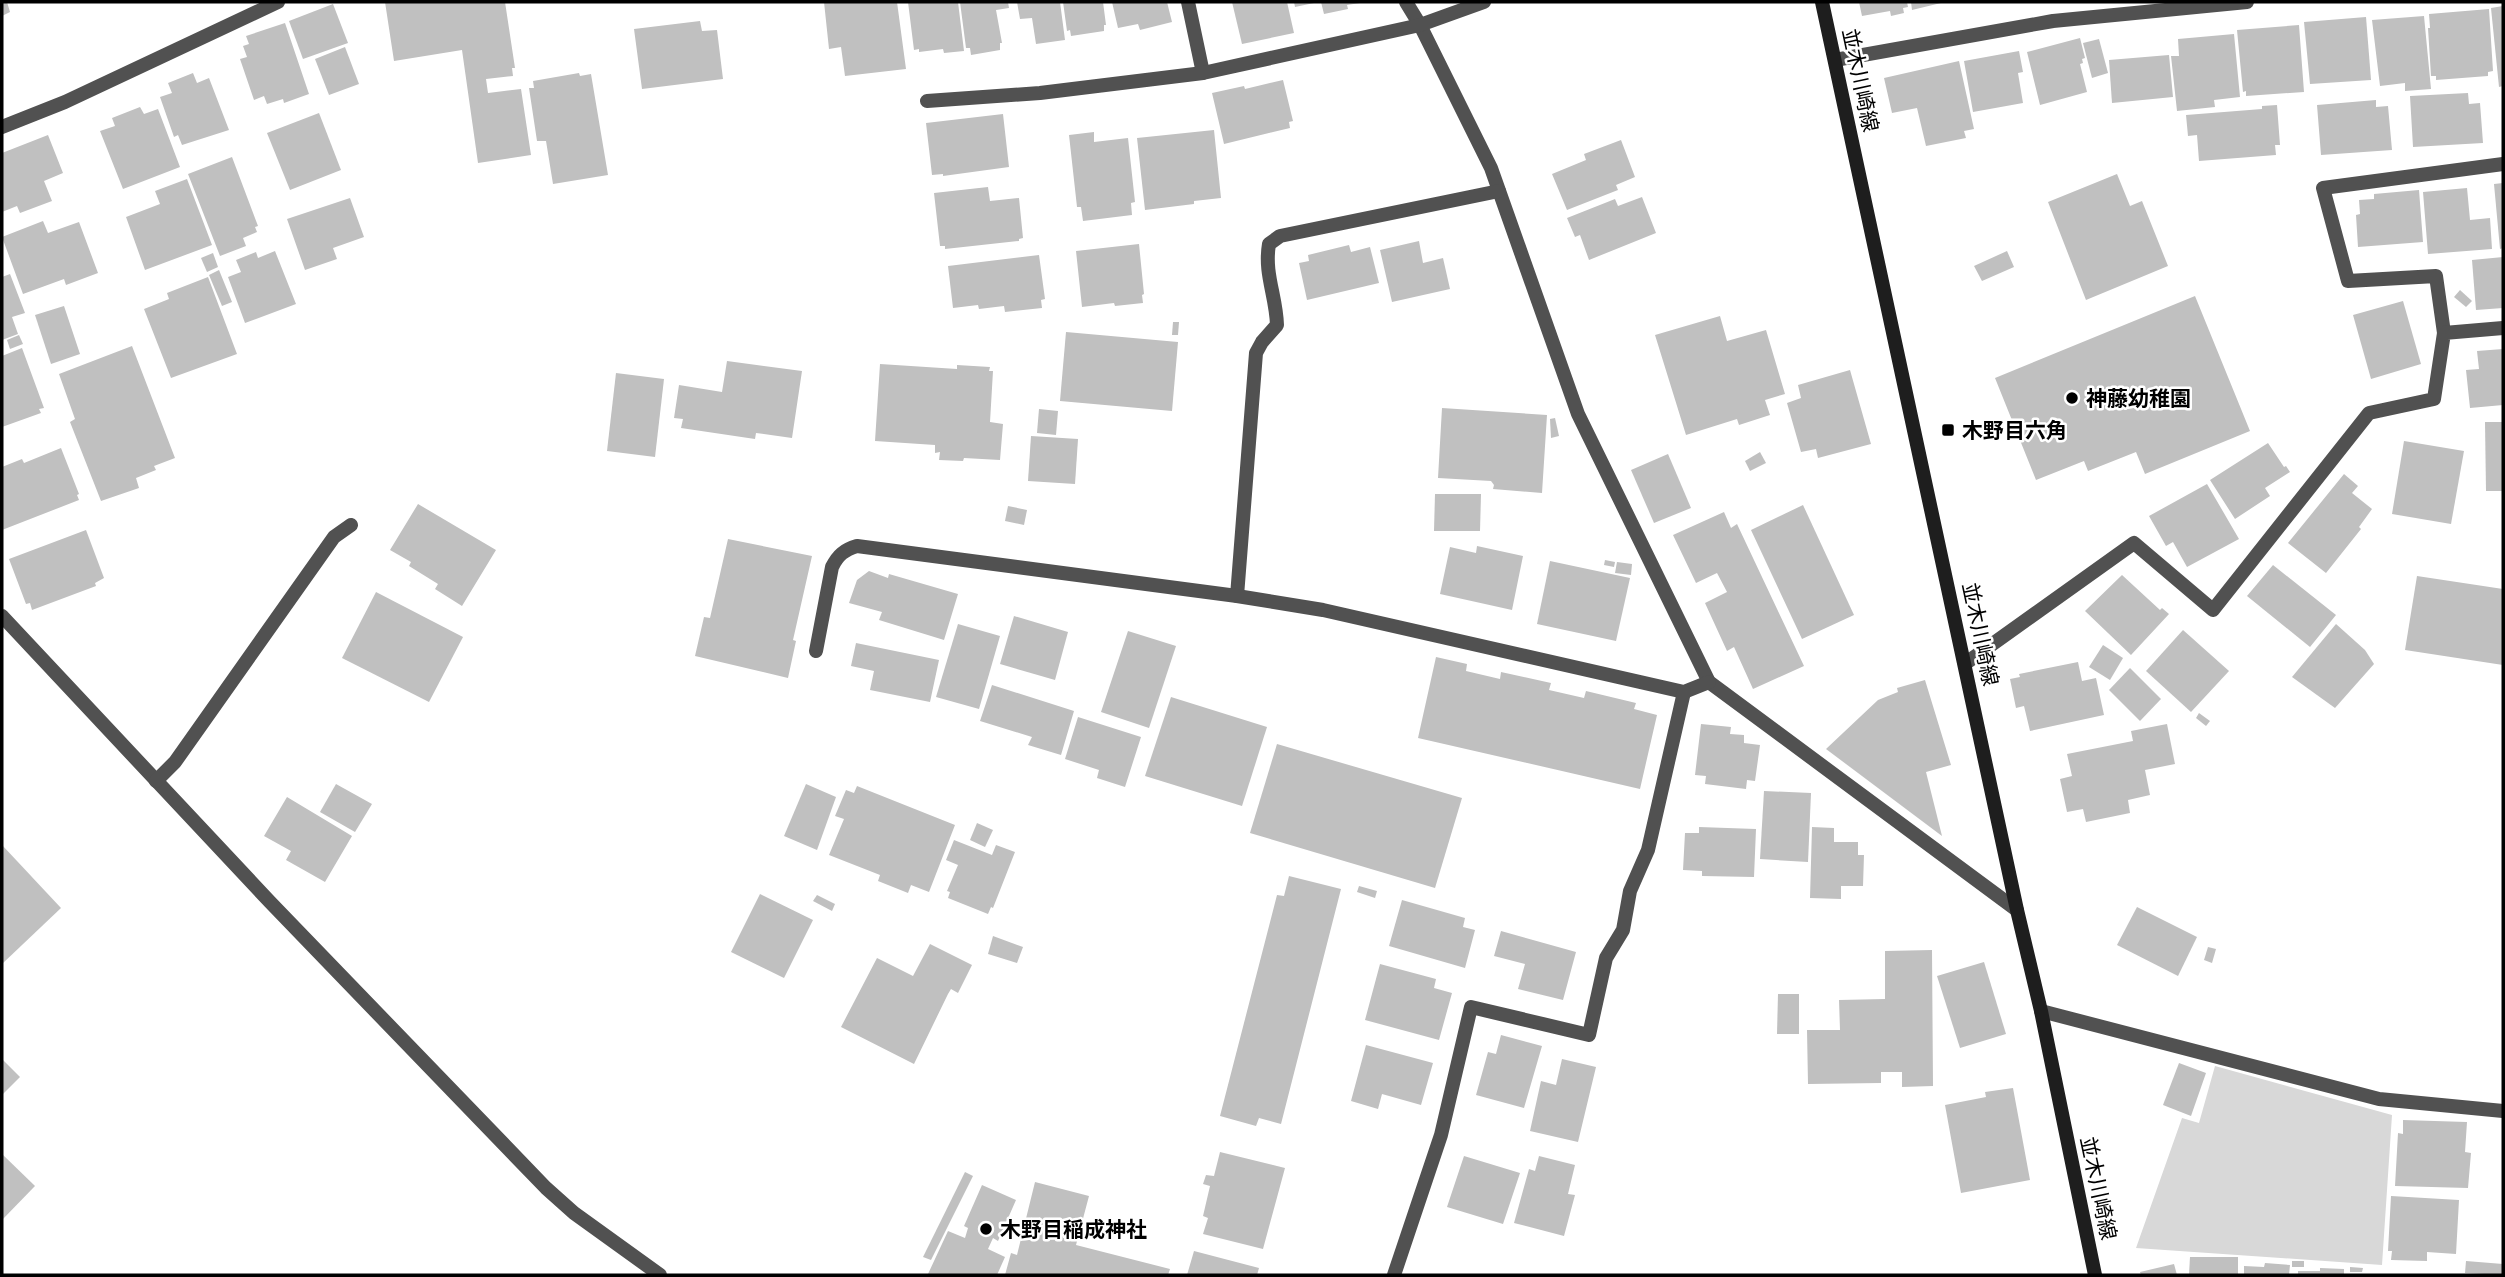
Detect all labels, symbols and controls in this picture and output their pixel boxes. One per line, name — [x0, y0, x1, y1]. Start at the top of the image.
street label: 並木川崎線 — [1838, 26, 1884, 134]
place label: 神藤幼稚園 — [2086, 386, 2191, 410]
marker: 神藤幼稚園 — [2064, 390, 2080, 406]
place label: 木野目六角 — [1962, 418, 2067, 442]
marker: 木野目六角 — [1940, 422, 1956, 438]
street label: 並木川崎線 — [1958, 580, 2004, 688]
street label: 並木川崎線 — [2076, 1134, 2122, 1242]
place label: 木野目稲成神社 — [1000, 1217, 1147, 1241]
marker: 木野目稲成神社 — [978, 1221, 994, 1237]

